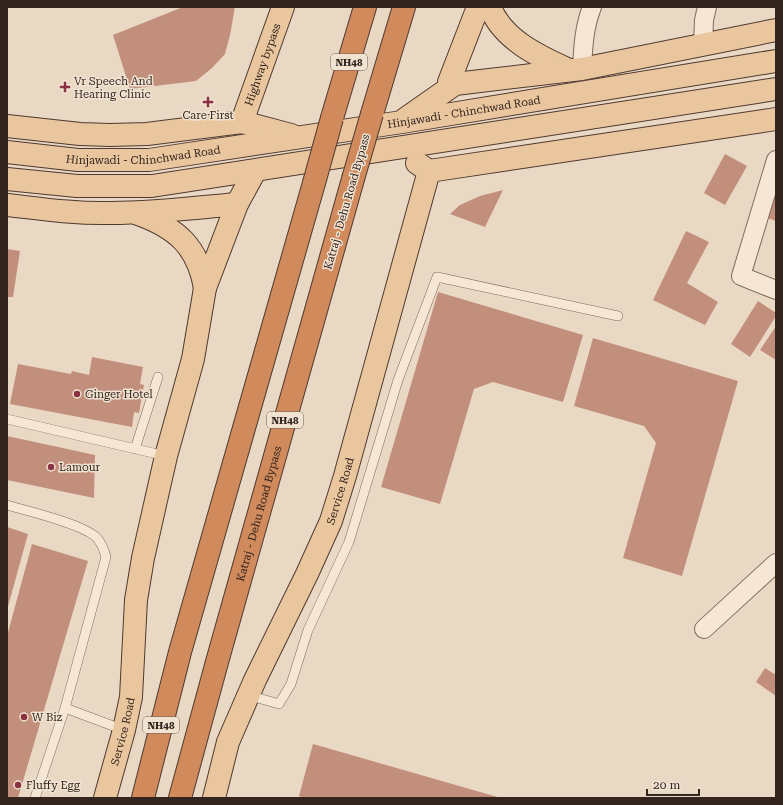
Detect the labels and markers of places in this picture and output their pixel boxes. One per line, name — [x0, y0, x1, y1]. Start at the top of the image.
place label: Vr Speech And Hearing Clinic — [74, 75, 153, 101]
marker: Vr Speech And Hearing Clinic — [59, 81, 71, 93]
marker: Care First — [203, 97, 213, 107]
place label: Care First — [182, 109, 234, 122]
place label: Ginger Hotel — [85, 388, 153, 401]
marker: Ginger Hotel — [72, 389, 82, 399]
place label: Lamour — [59, 461, 101, 474]
marker: Lamour — [46, 462, 56, 472]
place label: W Biz — [32, 711, 62, 724]
marker: W Biz — [19, 712, 29, 722]
place label: Fluffy Egg — [26, 779, 81, 792]
marker: Fluffy Egg — [13, 780, 23, 790]

